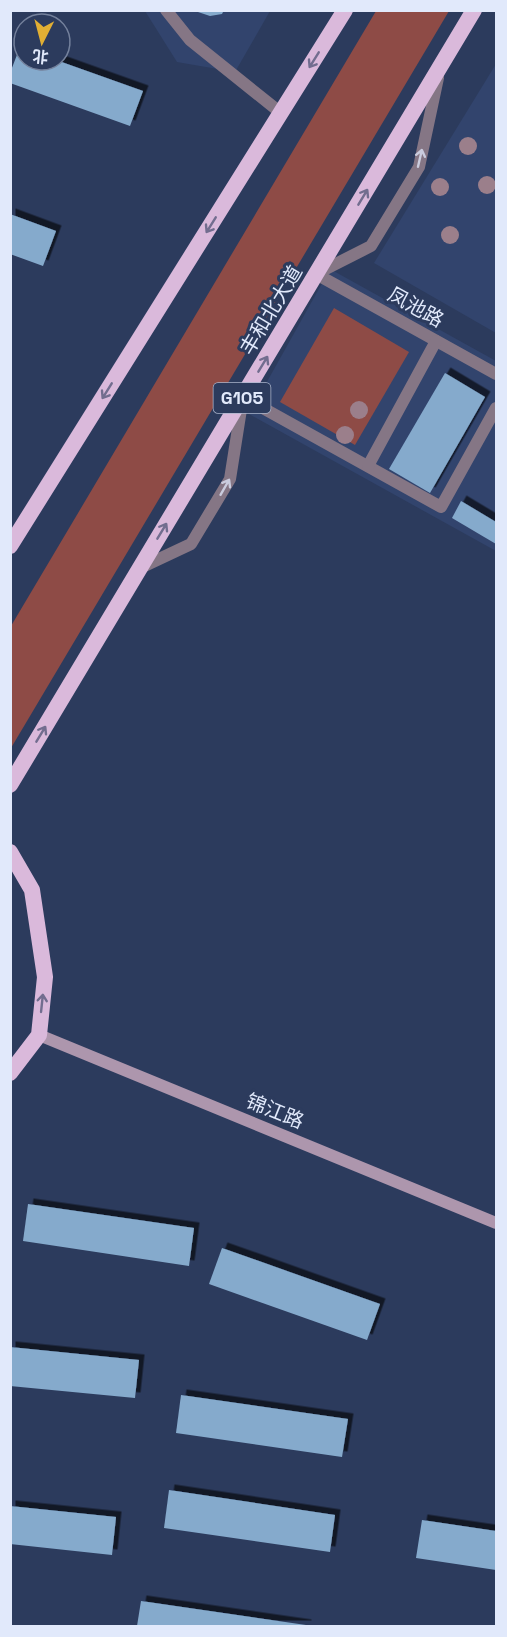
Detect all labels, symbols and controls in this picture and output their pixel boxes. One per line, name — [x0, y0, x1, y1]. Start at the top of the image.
north arrow — [12, 12, 72, 72]
text: 北 — [31, 45, 50, 68]
one-way arrow — [308, 51, 320, 68]
one-way arrow — [415, 148, 427, 167]
one-way arrow — [357, 188, 369, 205]
one-way arrow — [204, 217, 217, 234]
street label: 丰和北大道 — [234, 260, 308, 360]
street label: 凤池路 — [383, 281, 449, 333]
one-way arrow — [257, 356, 269, 373]
one-way arrow — [101, 382, 113, 399]
road number: G105 — [214, 383, 270, 413]
one-way arrow — [219, 479, 231, 496]
one-way arrow — [157, 523, 169, 540]
one-way arrow — [35, 726, 47, 743]
one-way arrow — [37, 994, 48, 1014]
street label: 锦江路 — [242, 1088, 308, 1134]

